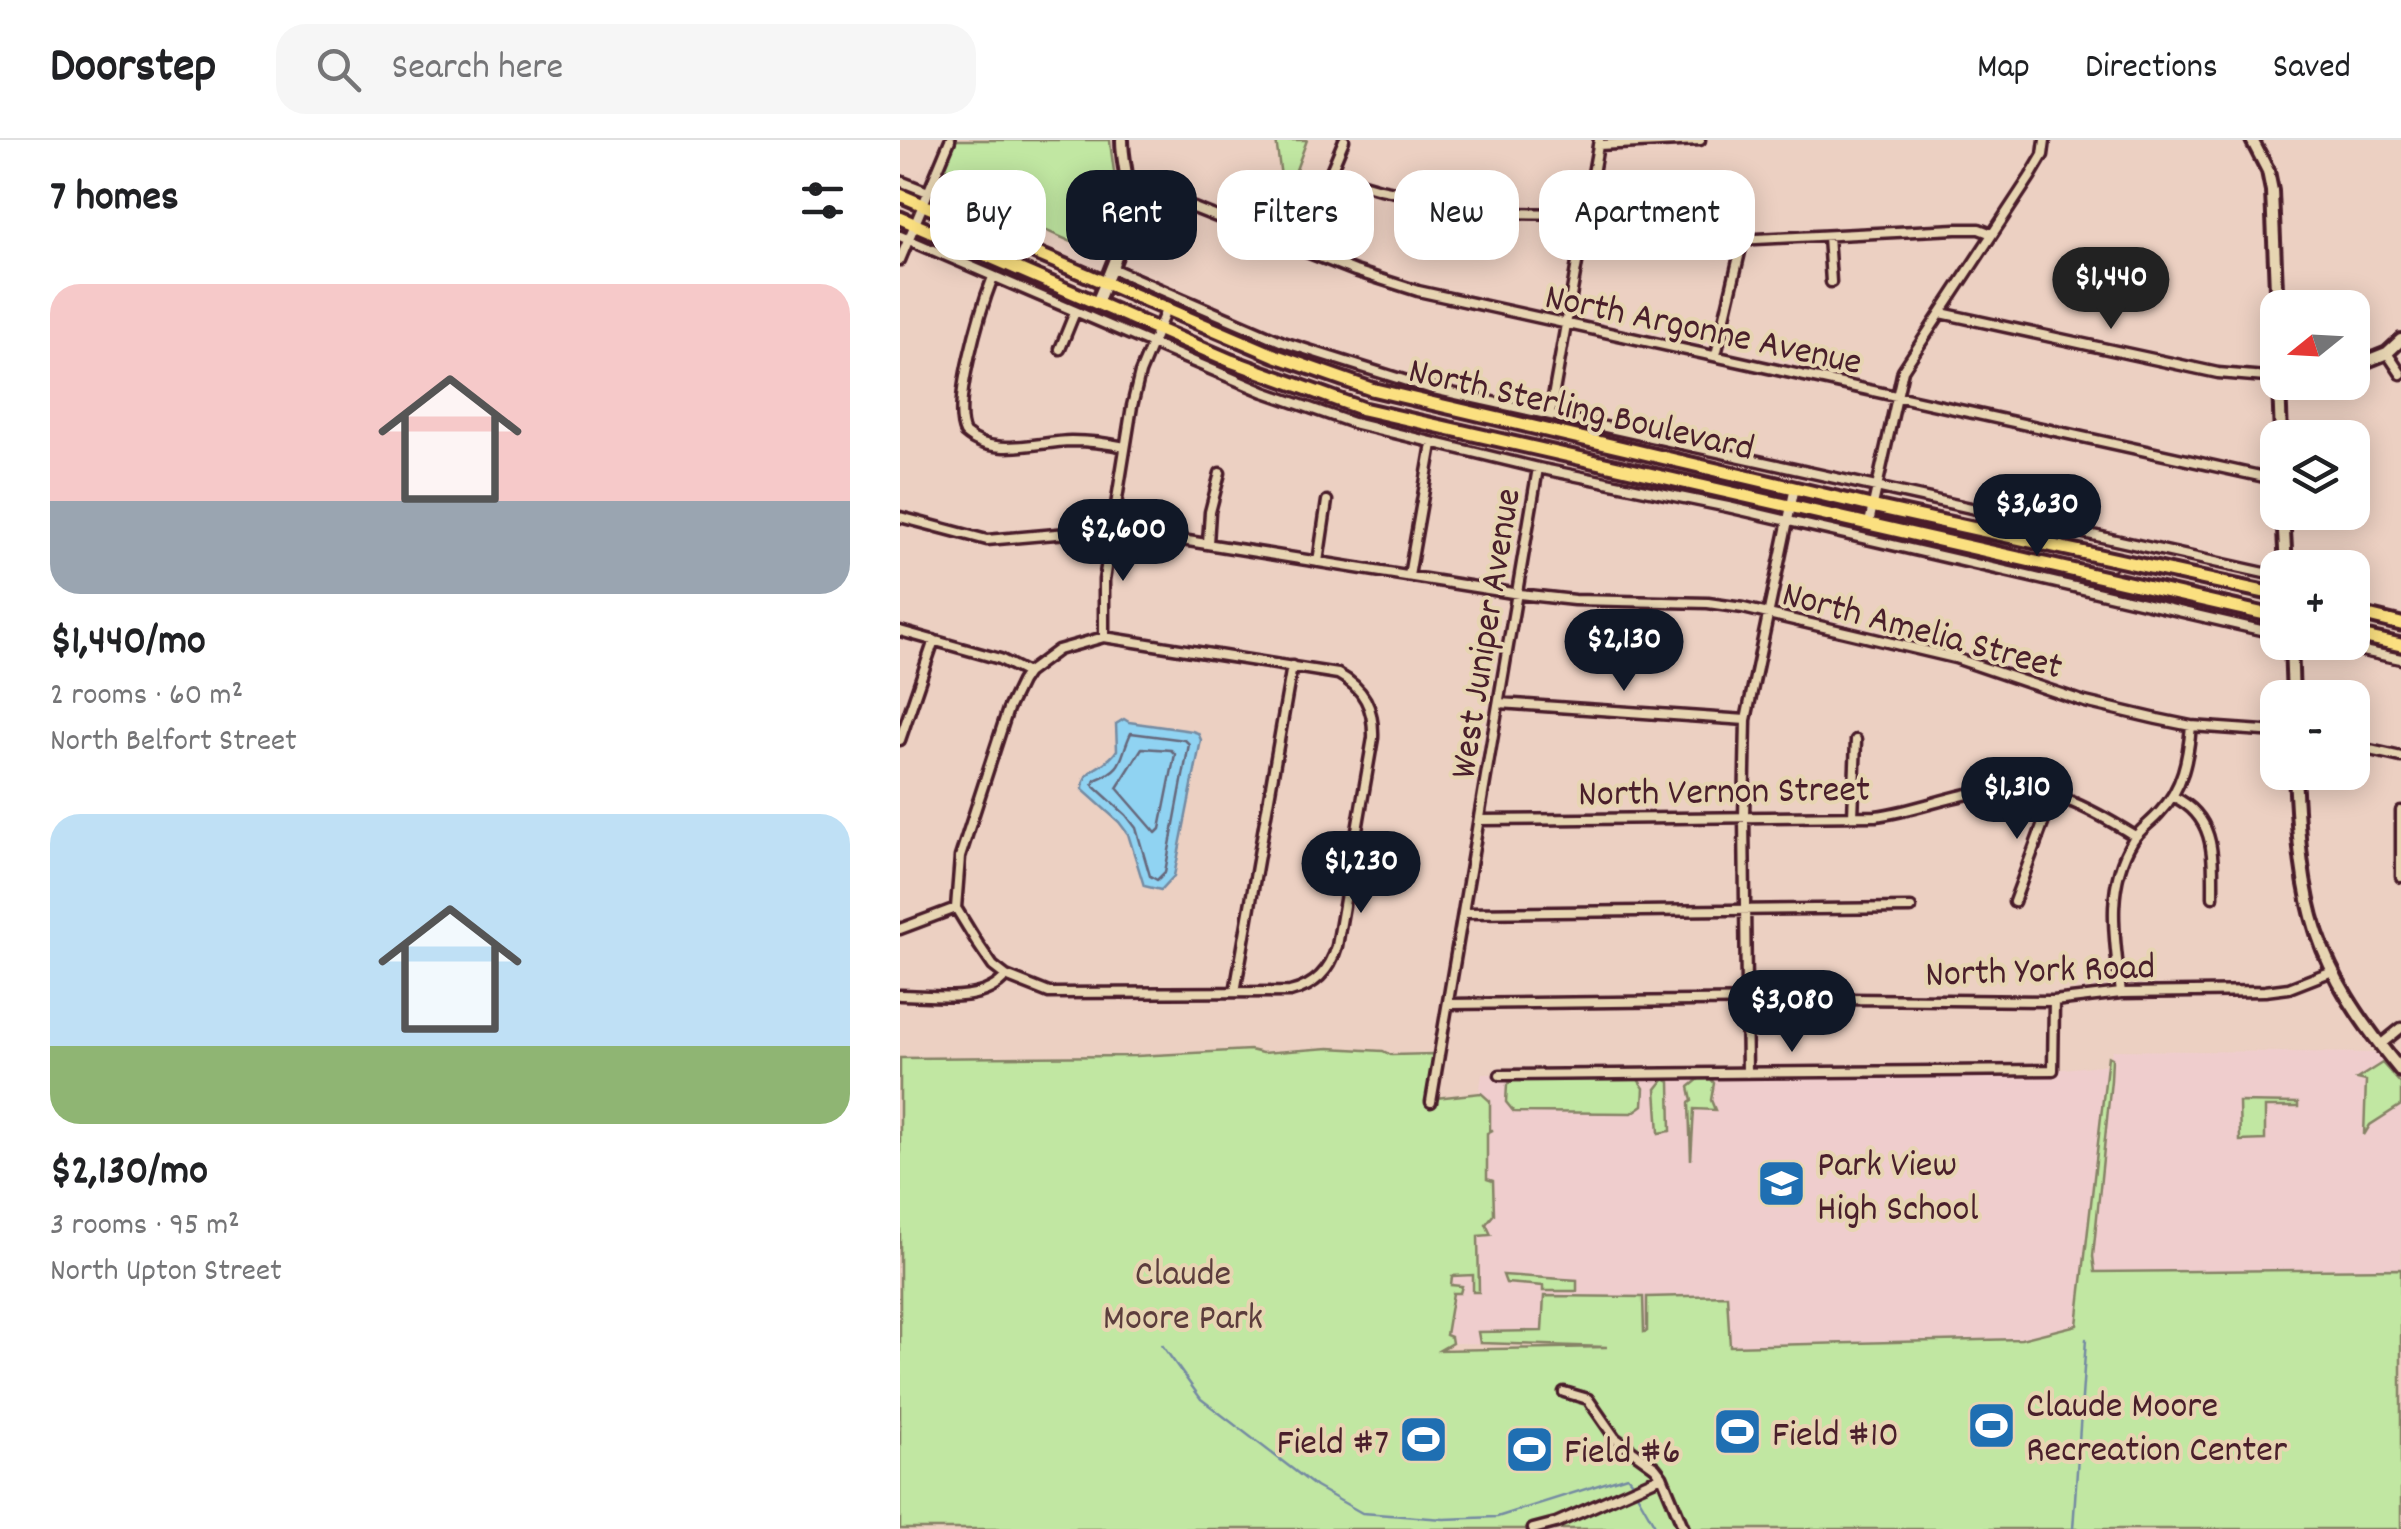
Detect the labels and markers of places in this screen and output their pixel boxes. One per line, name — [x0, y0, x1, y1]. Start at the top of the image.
pin: $1,440 — [2030, 247, 2192, 332]
pin: $3,630 — [1956, 474, 2118, 559]
pin: $2,600 — [1042, 499, 1204, 584]
pin: $2,130 — [1543, 609, 1705, 694]
pin: $1,310 — [1936, 757, 2098, 842]
pin: $1,230 — [1280, 831, 1442, 916]
pin: $3,080 — [1711, 970, 1873, 1055]
place label: Park View High School — [1817, 1140, 1978, 1239]
school or university icon: Park View High School — [1756, 1158, 1808, 1210]
place label: Claude Moore Recreation Center — [2026, 1381, 2287, 1480]
sports icon: Claude Moore Recreation Center — [1965, 1399, 2017, 1451]
sports icon: Field #10 — [1711, 1406, 1763, 1458]
place label: Field #10 — [1772, 1410, 1899, 1465]
sports icon: Field #7 — [1398, 1414, 1450, 1466]
place label: Field #7 — [1276, 1418, 1389, 1473]
sports icon: Field #6 — [1503, 1423, 1555, 1475]
place label: Field #6 — [1564, 1427, 1681, 1482]

